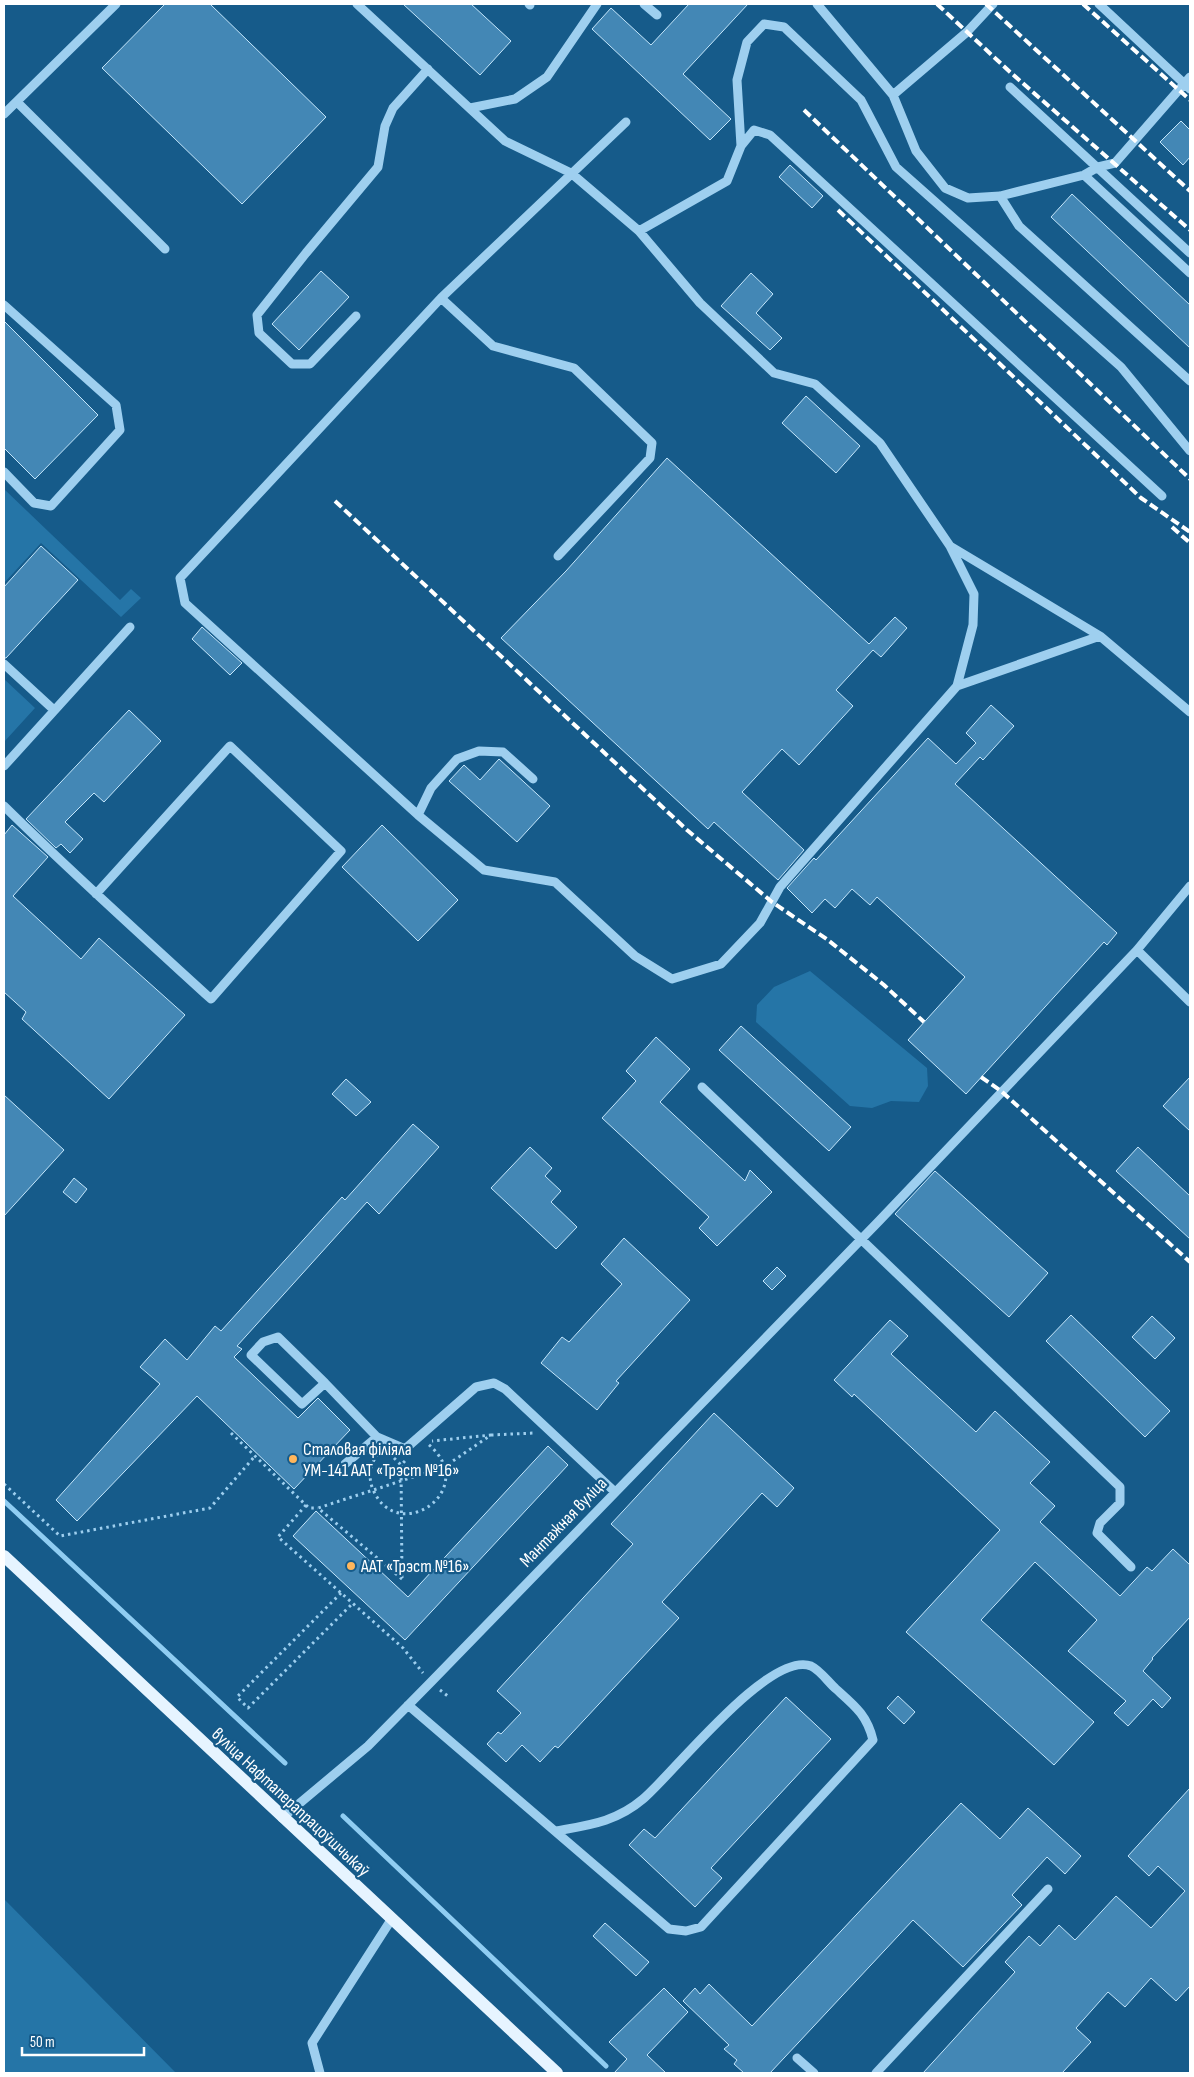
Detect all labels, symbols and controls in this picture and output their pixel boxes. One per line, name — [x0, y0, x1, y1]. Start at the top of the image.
place label: Сталовая філіяла УМ-141 ААТ «Трэст №16» — [303, 1439, 459, 1481]
marker: Сталовая філіяла УМ-141 ААТ «Трэст №16» — [287, 1453, 299, 1465]
street label: Мантажная вуліца — [515, 1473, 611, 1571]
place label: ААТ «Трэст №16» — [360, 1556, 469, 1577]
marker: ААТ «Трэст №16» — [345, 1560, 357, 1572]
street label: вуліца Нафтаперапрацоўшчыкаў — [207, 1724, 374, 1881]
scale bar — [22, 2024, 145, 2056]
text: 50 m — [30, 2033, 55, 2052]

